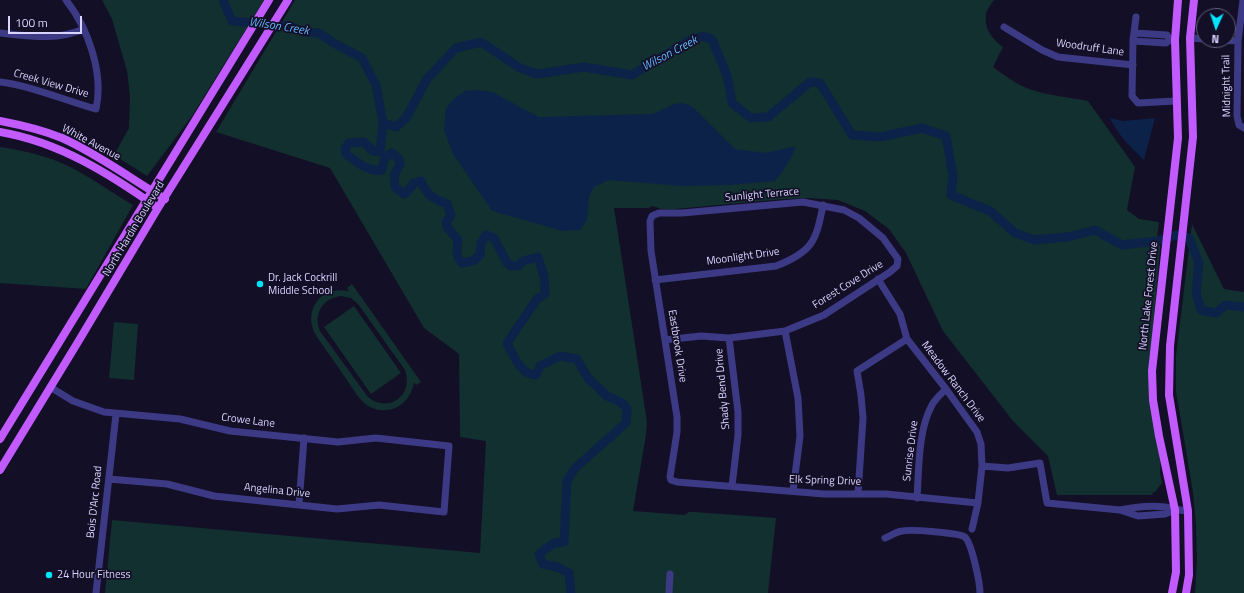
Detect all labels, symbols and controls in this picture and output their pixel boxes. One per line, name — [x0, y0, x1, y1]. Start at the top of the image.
scale bar — [10, 8, 84, 34]
north arrow — [1196, 8, 1236, 48]
text: 100 m — [15, 13, 48, 32]
water label: Wilson Creek — [248, 15, 310, 39]
text: N — [1211, 31, 1220, 47]
water label: Wilson Creek — [640, 33, 700, 75]
street label: Woodruff Lane — [1055, 37, 1125, 59]
street label: Midnight Trail — [1220, 55, 1234, 117]
street label: Creek View Drive — [12, 67, 90, 101]
street label: White Avenue — [60, 122, 122, 164]
street label: North Hardin Boulevard — [100, 179, 168, 279]
street label: Sunlight Terrace — [724, 185, 800, 205]
street label: North Lake Forest Drive — [1137, 241, 1161, 351]
street label: Moonlight Drive — [706, 245, 780, 269]
street label: Forest Cove Drive — [810, 258, 886, 312]
place label: Dr. Jack Cockrill Middle School — [268, 271, 337, 297]
marker: Dr. Jack Cockrill Middle School — [255, 279, 265, 289]
street label: Eastbrook Drive — [665, 309, 689, 383]
street label: Meadow Ranch Drive — [918, 339, 988, 425]
street label: Shady Bend Drive — [713, 348, 733, 430]
street label: Crowe Lane — [220, 411, 276, 431]
street label: Sunrise Drive — [901, 420, 921, 482]
street label: Bois D'Arc Road — [85, 465, 105, 539]
street label: Elk Spring Drive — [789, 473, 861, 489]
street label: Angelina Drive — [243, 481, 311, 501]
place label: 24 Hour Fitness — [57, 568, 131, 582]
marker: 24 Hour Fitness — [44, 570, 54, 580]

